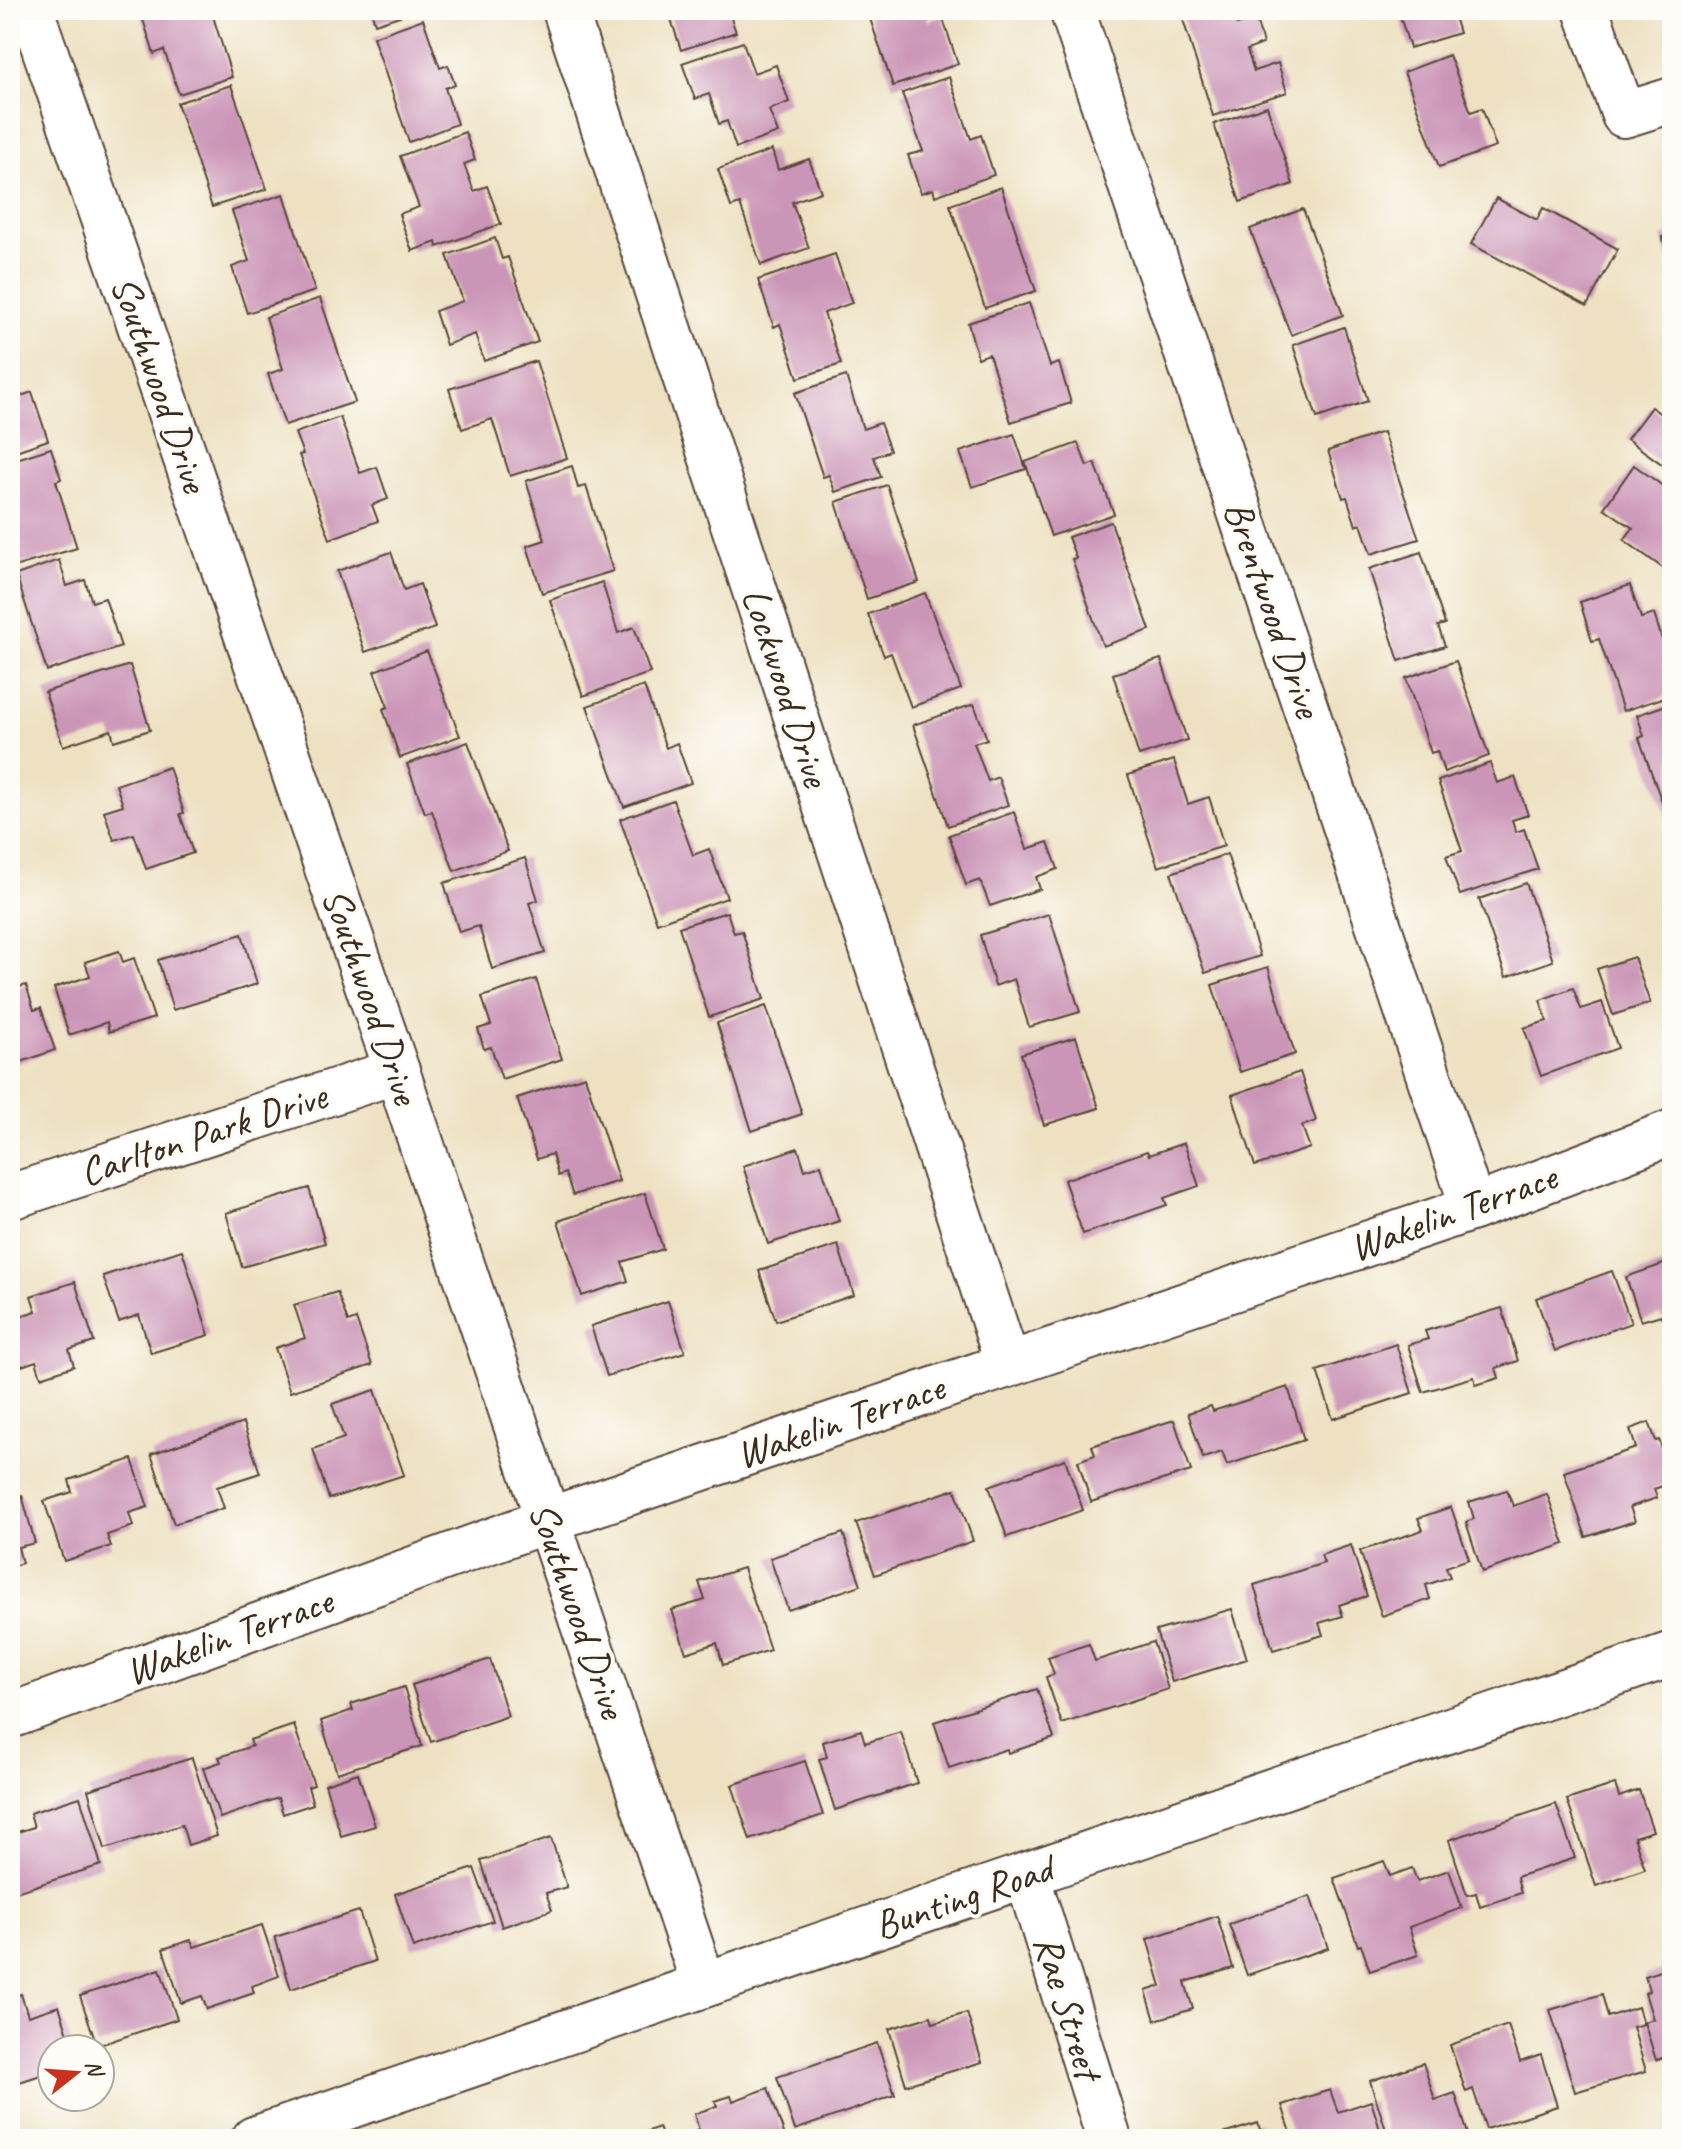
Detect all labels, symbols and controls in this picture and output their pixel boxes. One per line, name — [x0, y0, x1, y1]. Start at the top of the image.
street label: Southwood Drive — [100, 270, 221, 501]
street label: Brentwood Drive — [1213, 494, 1334, 727]
street label: Lockwood Drive — [730, 582, 842, 795]
street label: Southwood Drive — [311, 882, 432, 1113]
street label: Carlton Park Drive — [74, 1070, 335, 1197]
street label: Wakelin Terrace — [1343, 1150, 1566, 1272]
street label: Wakelin Terrace — [730, 1361, 953, 1480]
street label: Southwood Drive — [518, 1496, 639, 1727]
street label: Wakelin Terrace — [119, 1574, 342, 1696]
street label: Bunting Road — [868, 1841, 1064, 1951]
street label: Rae Street — [1023, 1929, 1115, 2090]
north arrow — [36, 2033, 116, 2113]
text: N — [79, 2057, 111, 2081]

